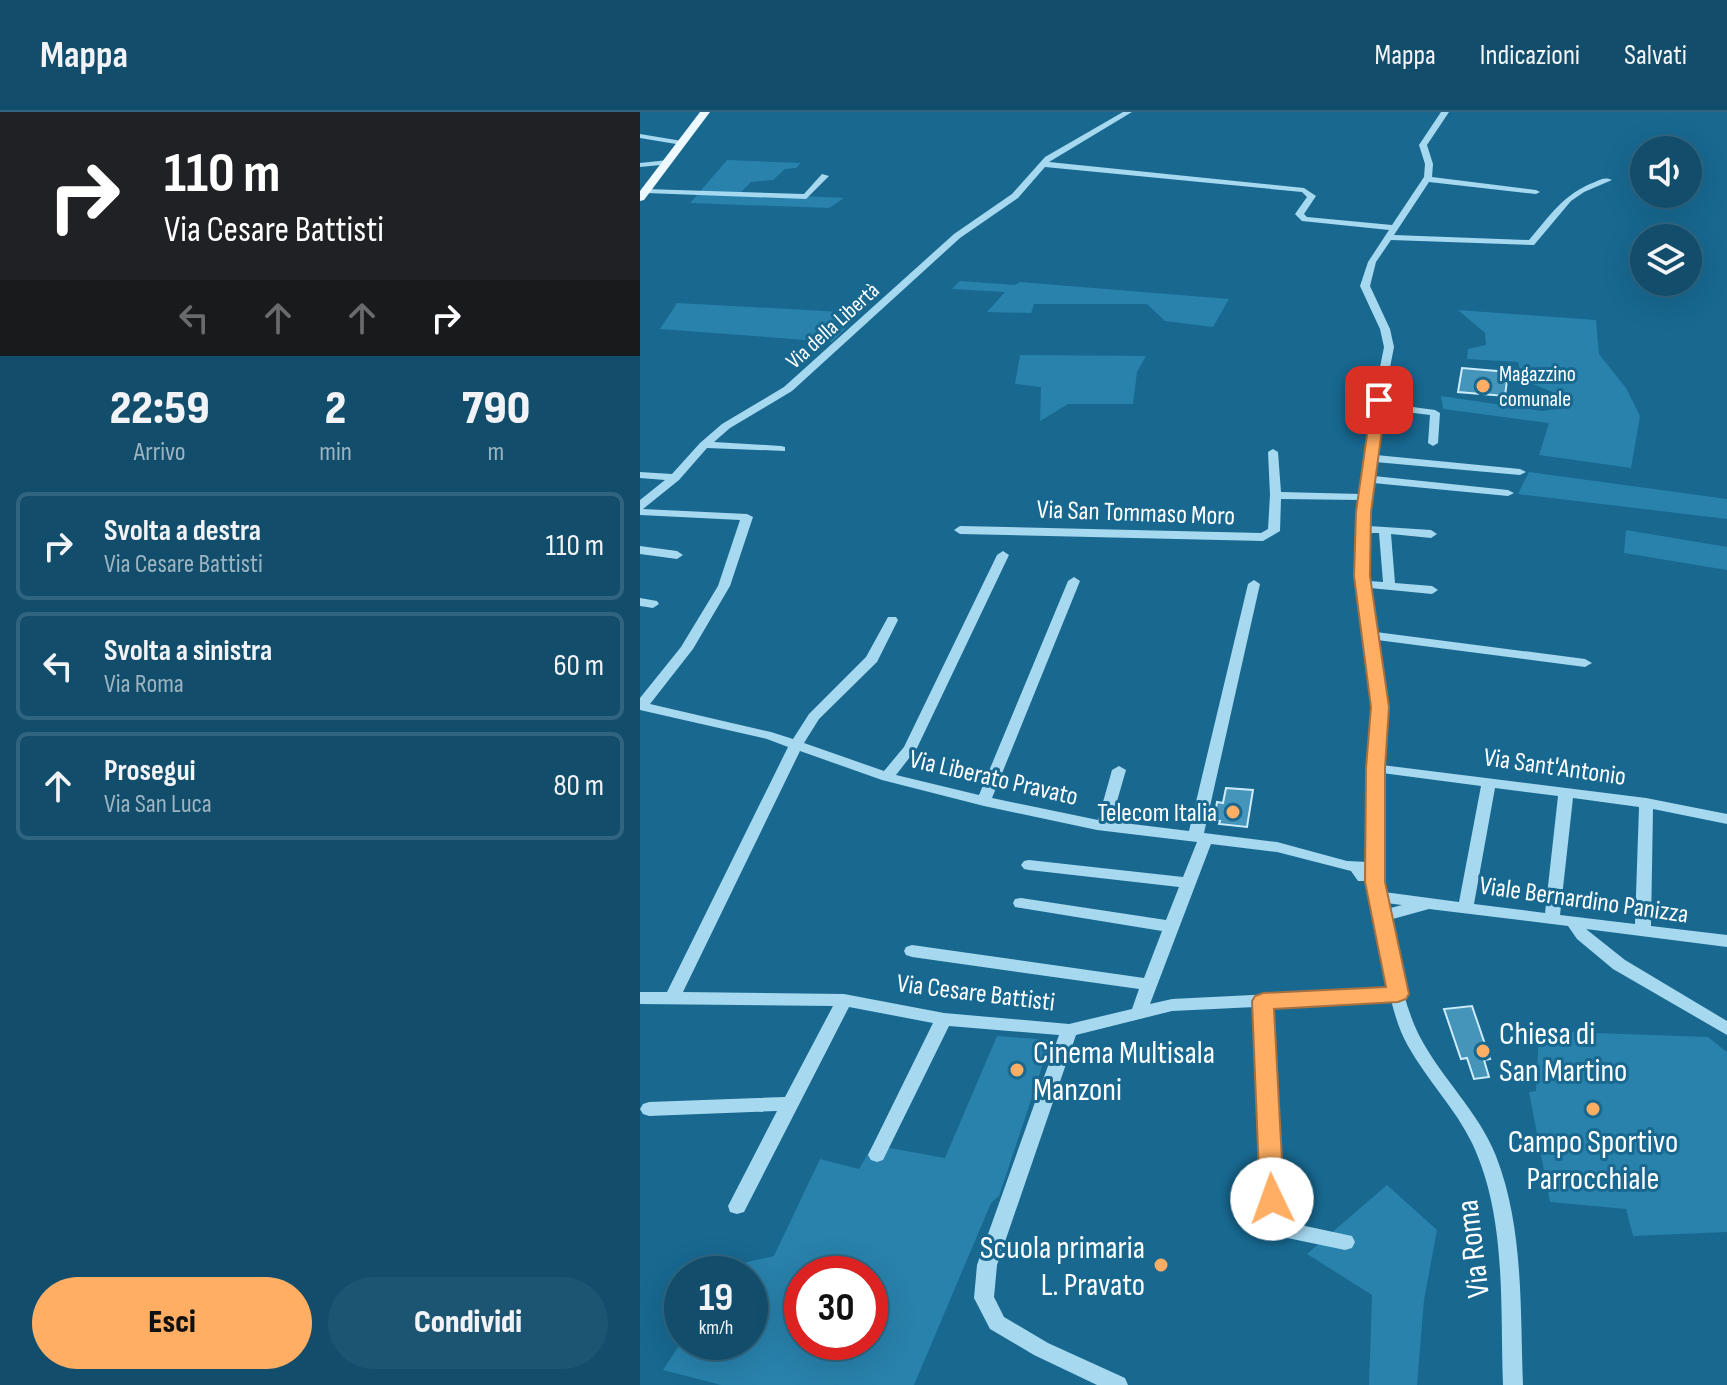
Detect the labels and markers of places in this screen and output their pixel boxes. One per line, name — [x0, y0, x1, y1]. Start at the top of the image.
place label: Magazzino comunale — [1499, 361, 1576, 413]
pin — [1345, 366, 1413, 434]
marker: Magazzino comunale — [1474, 377, 1492, 395]
place label: Telecom Italia — [1097, 798, 1217, 829]
marker: Telecom Italia — [1224, 803, 1242, 821]
place label: Chiesa di San Martino — [1499, 1015, 1627, 1091]
place label: Cinema Multisala Manzoni — [1033, 1034, 1215, 1110]
marker: Chiesa di San Martino — [1474, 1042, 1492, 1060]
marker: Cinema Multisala Manzoni — [1008, 1061, 1026, 1079]
marker: Campo Sportivo Parrocchiale — [1584, 1100, 1602, 1118]
place label: Campo Sportivo Parrocchiale — [1508, 1123, 1678, 1199]
place label: Scuola primaria L. Pravato — [980, 1229, 1145, 1305]
marker: Scuola primaria L. Pravato — [1152, 1256, 1170, 1274]

